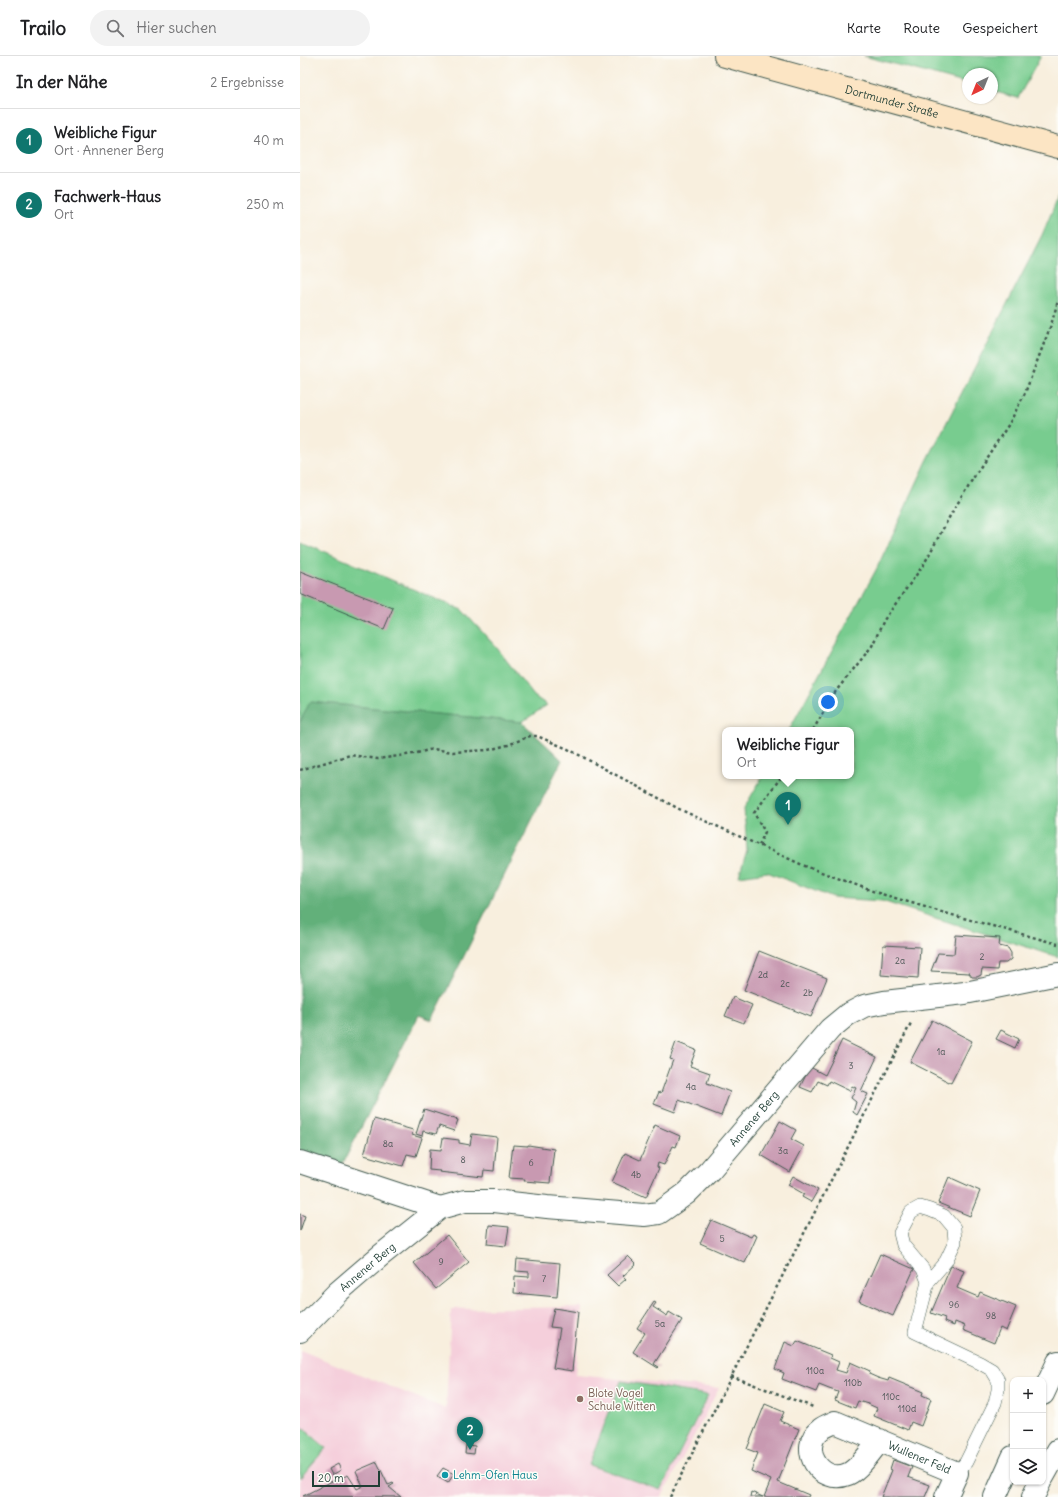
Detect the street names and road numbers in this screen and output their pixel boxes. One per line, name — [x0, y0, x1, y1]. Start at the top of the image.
street label: Dortmunder Straße — [844, 82, 940, 121]
street label: Annener Berg — [726, 1088, 782, 1149]
street label: Annener Berg — [337, 1240, 398, 1295]
street label: Wullener Feld — [886, 1438, 953, 1477]

